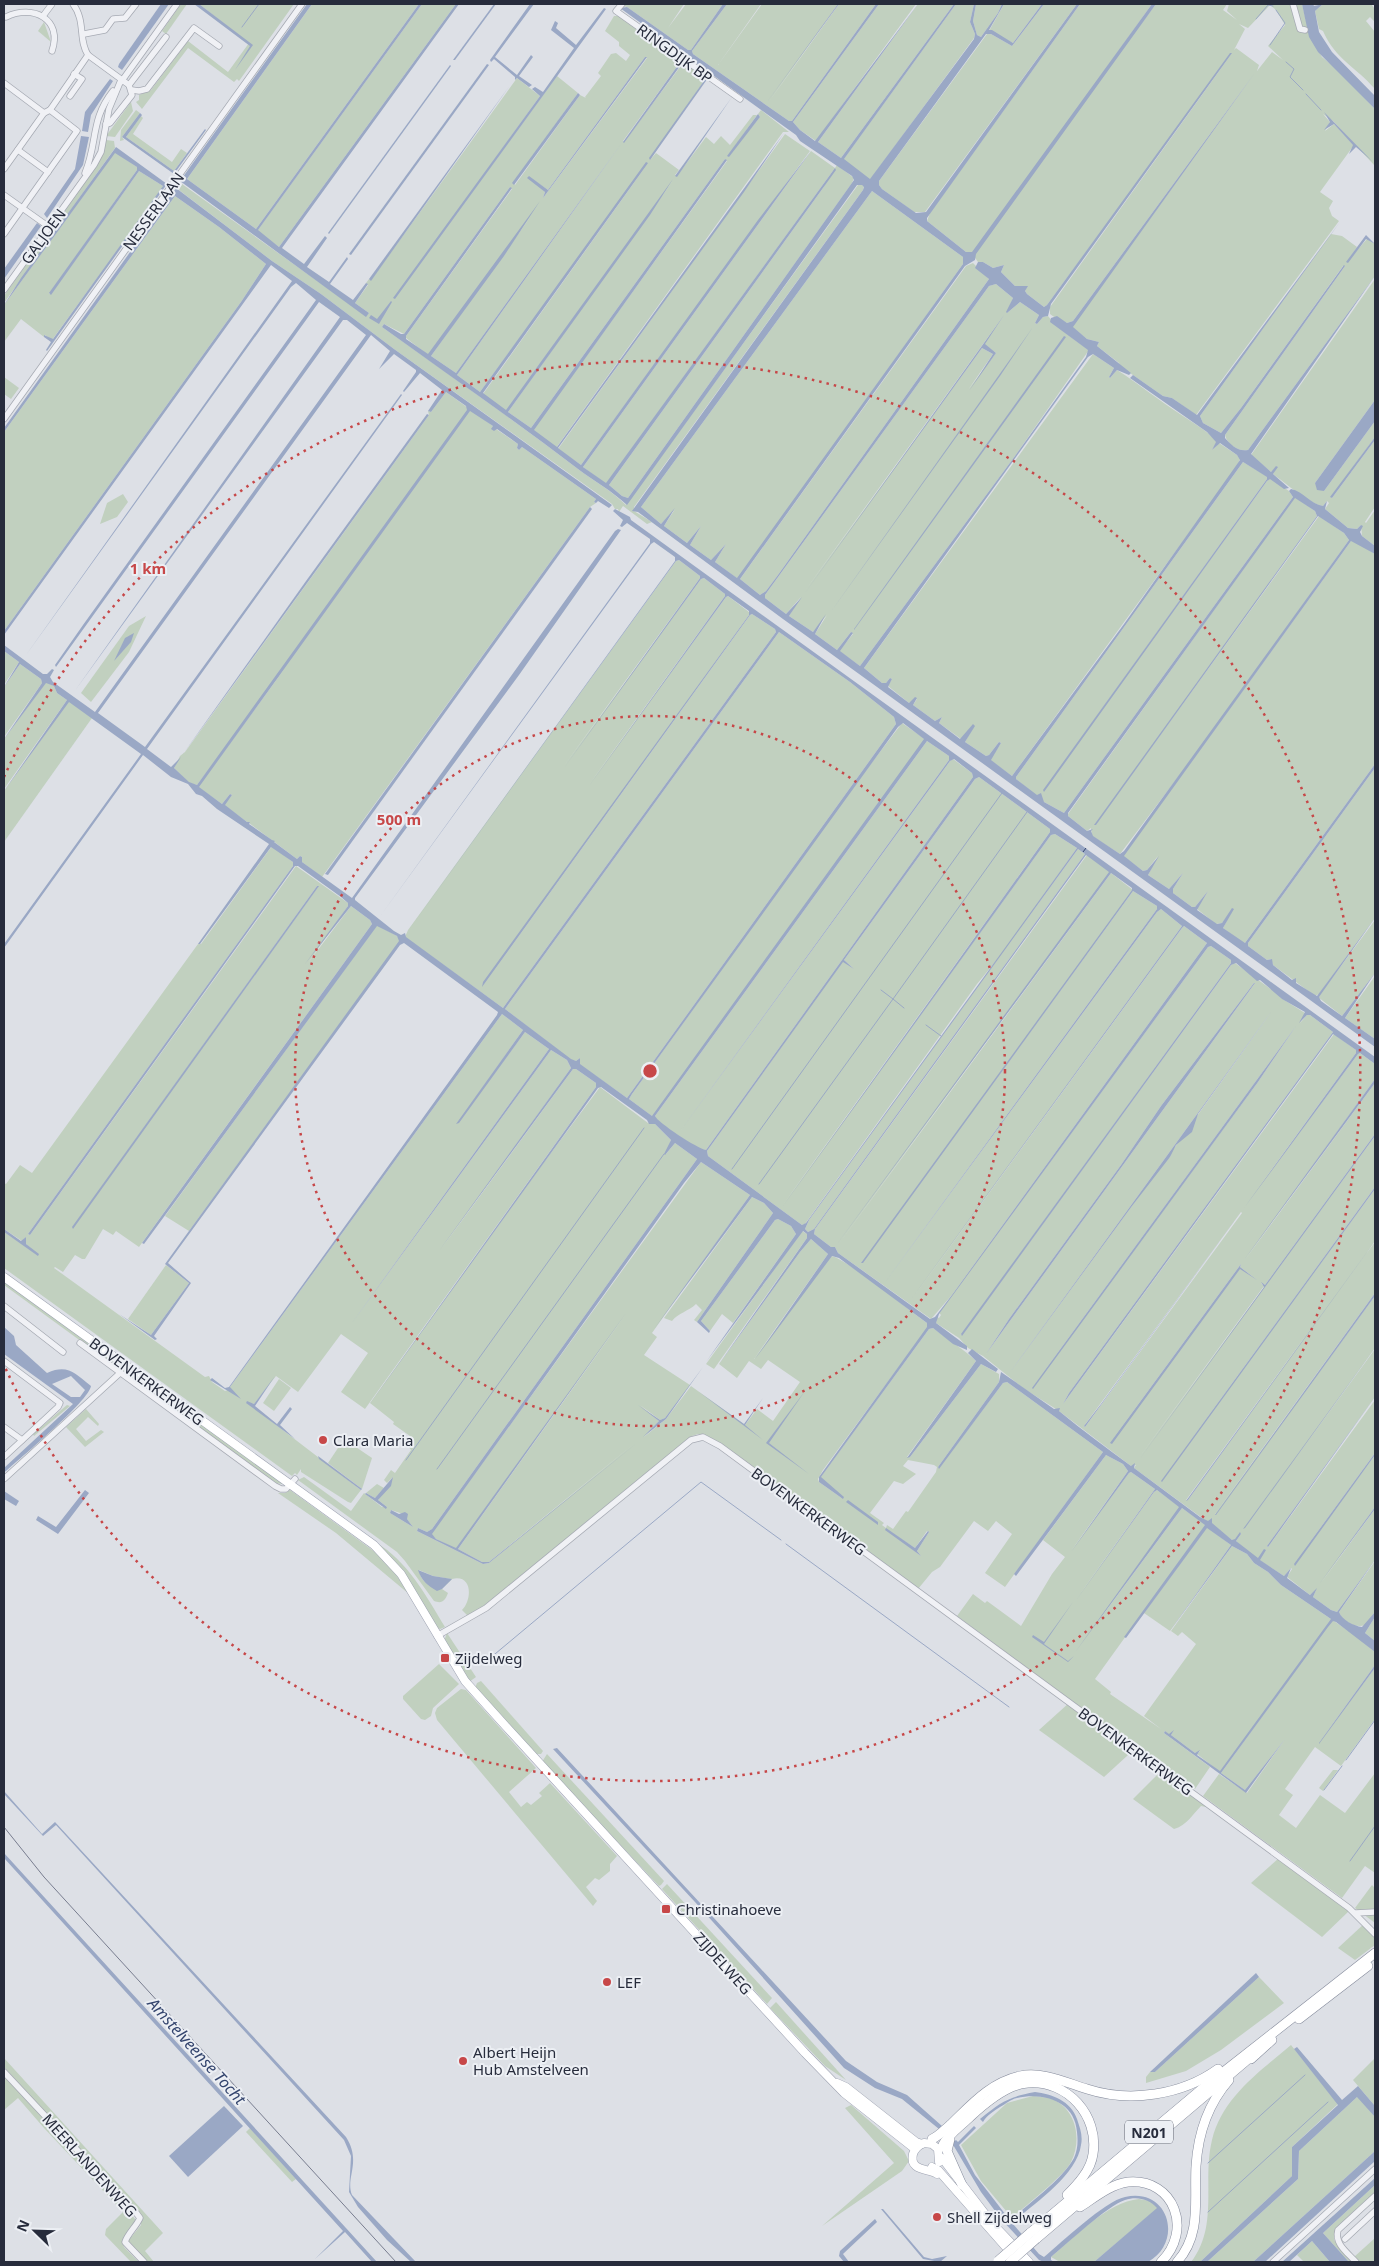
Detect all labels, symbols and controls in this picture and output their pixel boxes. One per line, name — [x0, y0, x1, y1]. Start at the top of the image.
street label: RINGDIJK BP — [633, 19, 717, 87]
street label: NESSERLAAN — [118, 168, 188, 254]
street label: GALJOEN — [16, 204, 70, 268]
text: 1 km — [130, 558, 166, 578]
text: 500 m — [377, 809, 421, 829]
centre of rings — [641, 1062, 659, 1080]
street label: BOVENKERKERWEG — [86, 1333, 208, 1429]
place label: Clara Maria — [333, 1430, 413, 1450]
marker: Clara Maria — [317, 1434, 329, 1446]
street label: BOVENKERKERWEG — [748, 1463, 870, 1559]
place label: Zijdelweg — [455, 1648, 522, 1668]
marker: Zijdelweg — [439, 1652, 451, 1664]
street label: BOVENKERKERWEG — [1075, 1703, 1197, 1799]
place label: Christinahoeve — [676, 1899, 782, 1919]
marker: Christinahoeve — [660, 1903, 672, 1915]
street label: ZIJDELWEG — [690, 1927, 756, 1999]
place label: LEF — [617, 1972, 641, 1992]
marker: LEF — [601, 1976, 613, 1988]
water label: Amstelveense Tocht — [142, 1992, 251, 2110]
place label: Albert Heijn Hub Amstelveen — [473, 2042, 589, 2079]
marker: Albert Heijn Hub Amstelveen — [457, 2055, 469, 2067]
street label: MEERLANDENWEG — [38, 2109, 142, 2221]
road number: N201 — [1125, 2120, 1173, 2144]
north arrow — [10, 2206, 60, 2256]
place label: Shell Zijdelweg — [947, 2207, 1052, 2227]
marker: Shell Zijdelweg — [931, 2211, 943, 2223]
text: N — [12, 2217, 34, 2235]

